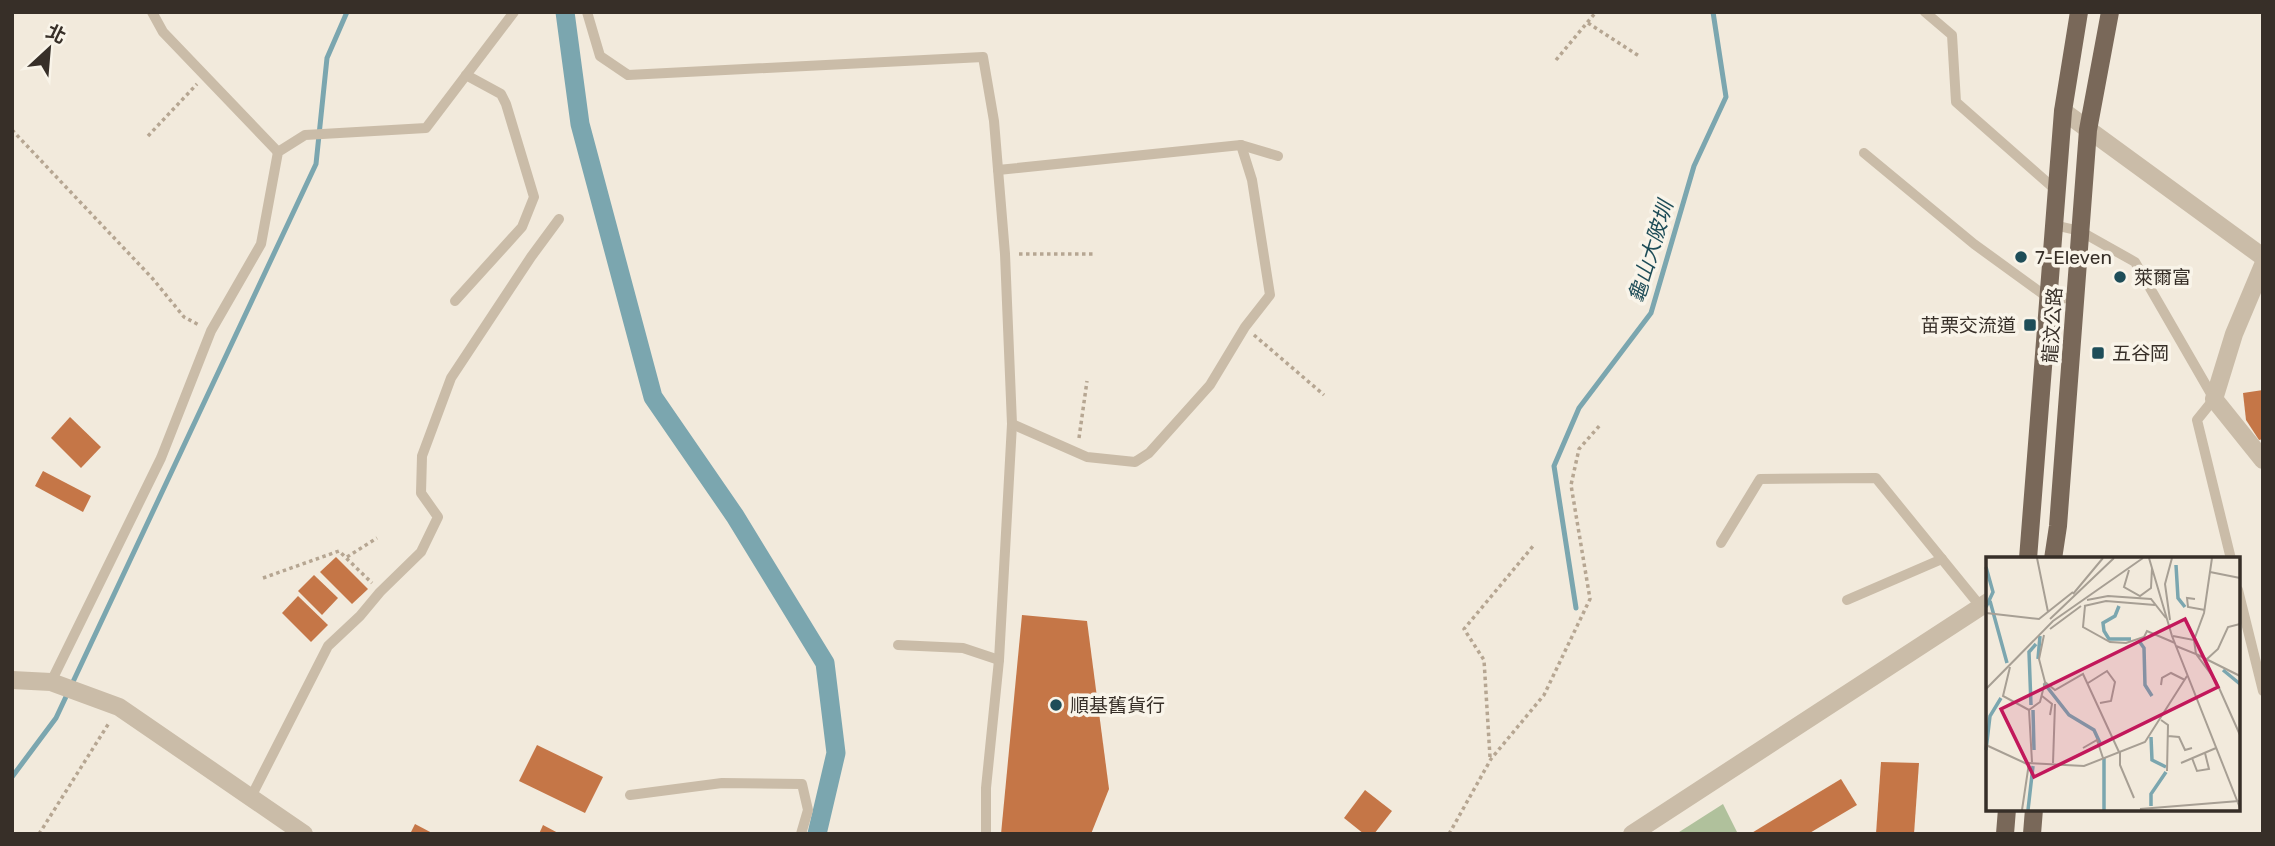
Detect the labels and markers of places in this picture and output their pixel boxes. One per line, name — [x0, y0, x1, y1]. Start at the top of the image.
place label: 7-Eleven — [2035, 246, 2112, 269]
marker: 7-Eleven — [2013, 249, 2029, 265]
place label: 萊爾富 — [2134, 266, 2191, 289]
marker: 萊爾富 — [2112, 269, 2128, 285]
place label: 苗栗交流道 — [1921, 314, 2016, 337]
marker: 苗栗交流道 — [2022, 317, 2038, 333]
place label: 五谷岡 — [2112, 342, 2169, 365]
marker: 五谷岡 — [2090, 345, 2106, 361]
place label: 順基舊貨行 — [1070, 694, 1165, 717]
marker: 順基舊貨行 — [1048, 697, 1064, 713]

